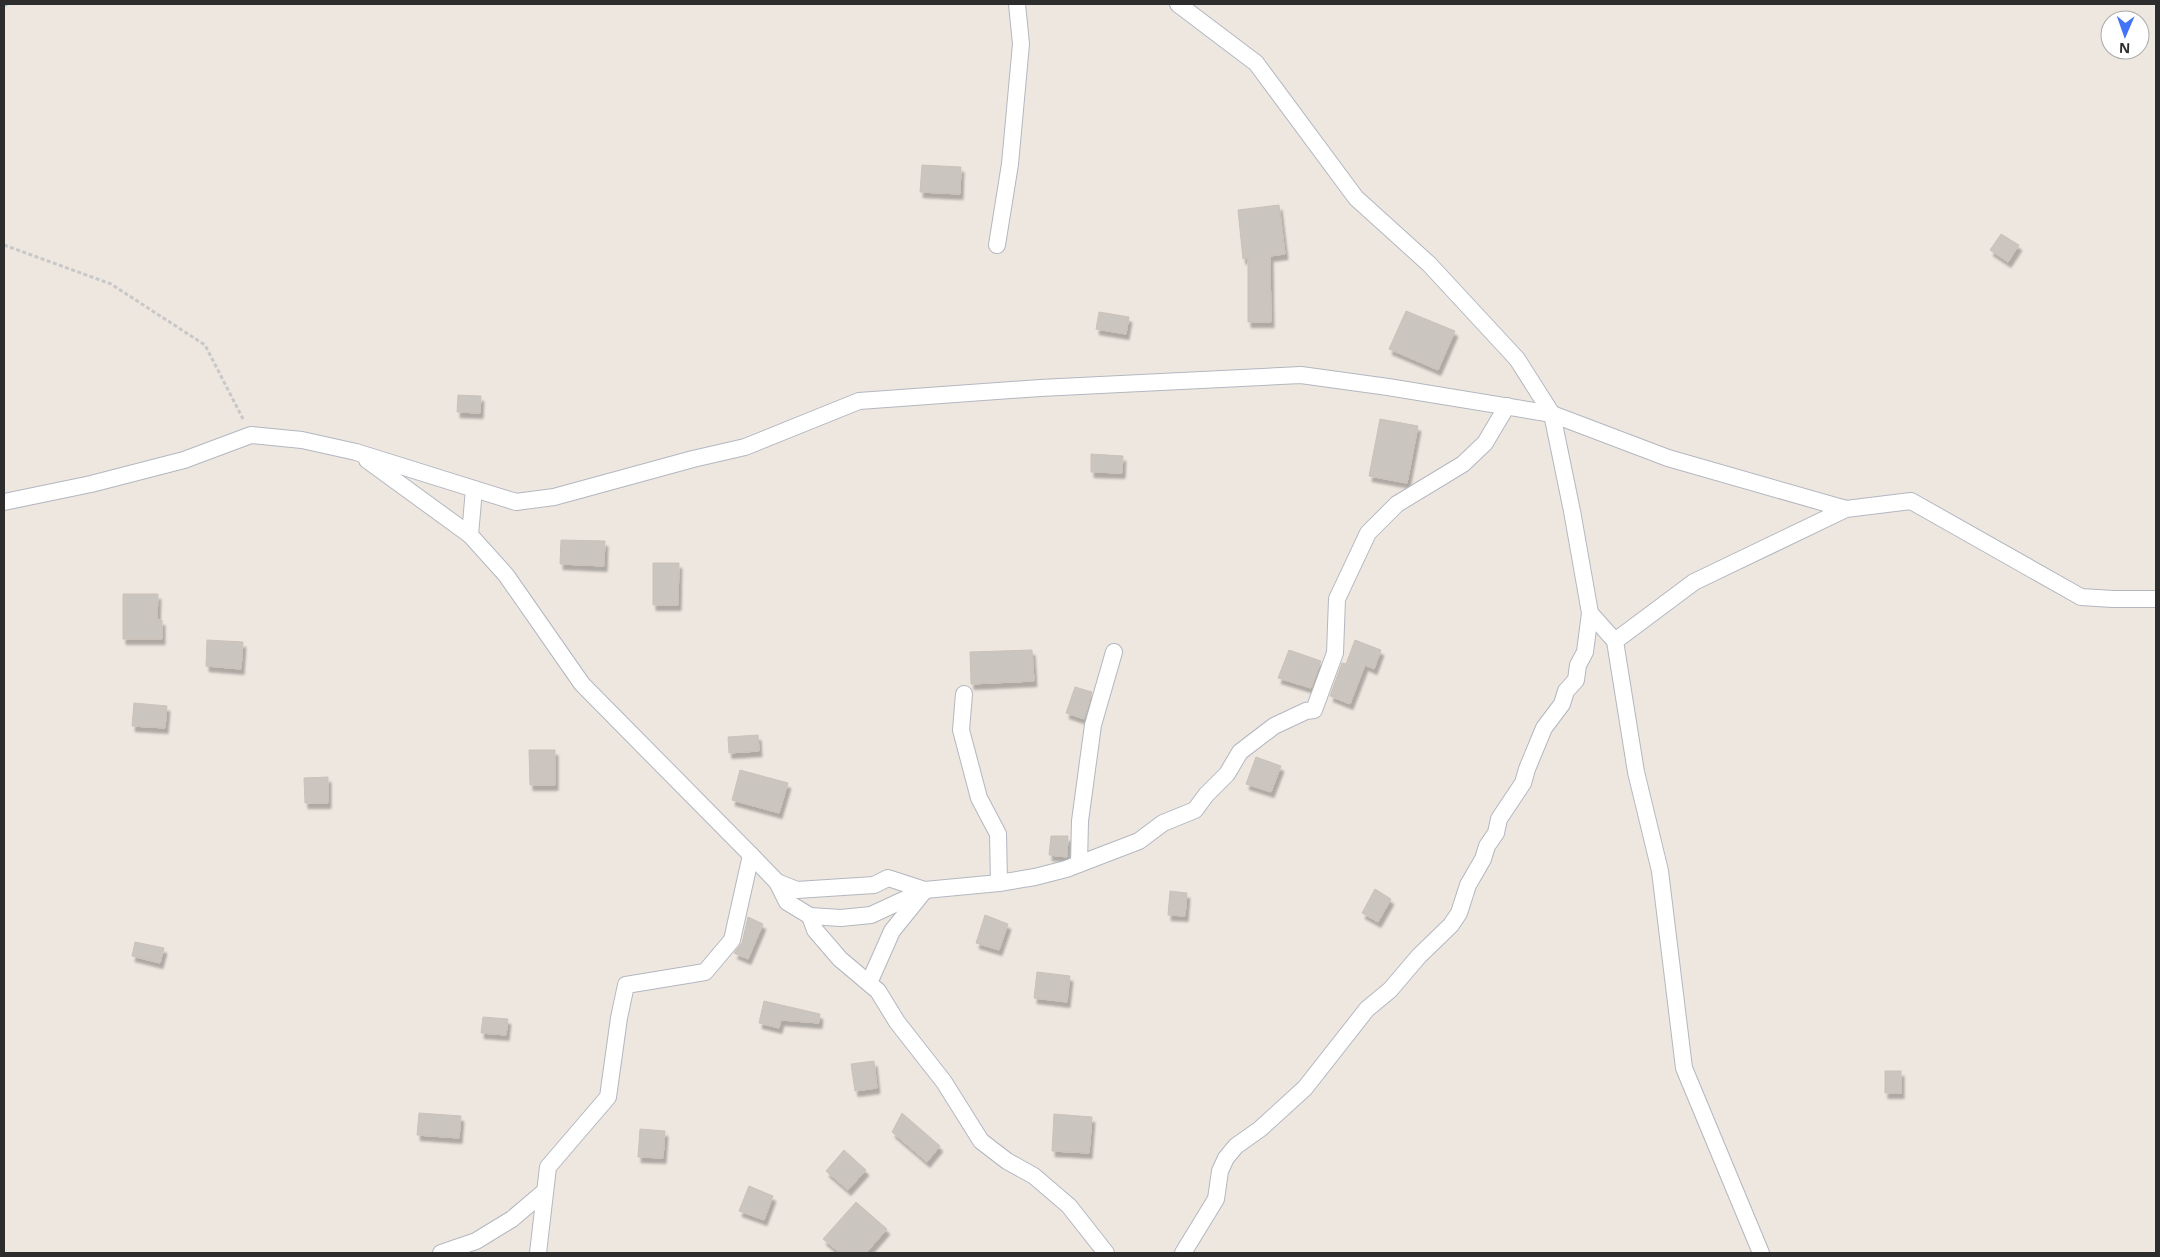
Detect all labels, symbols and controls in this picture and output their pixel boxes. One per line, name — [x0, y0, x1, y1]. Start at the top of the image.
north arrow — [2100, 10, 2150, 60]
text: N — [2119, 39, 2131, 58]

